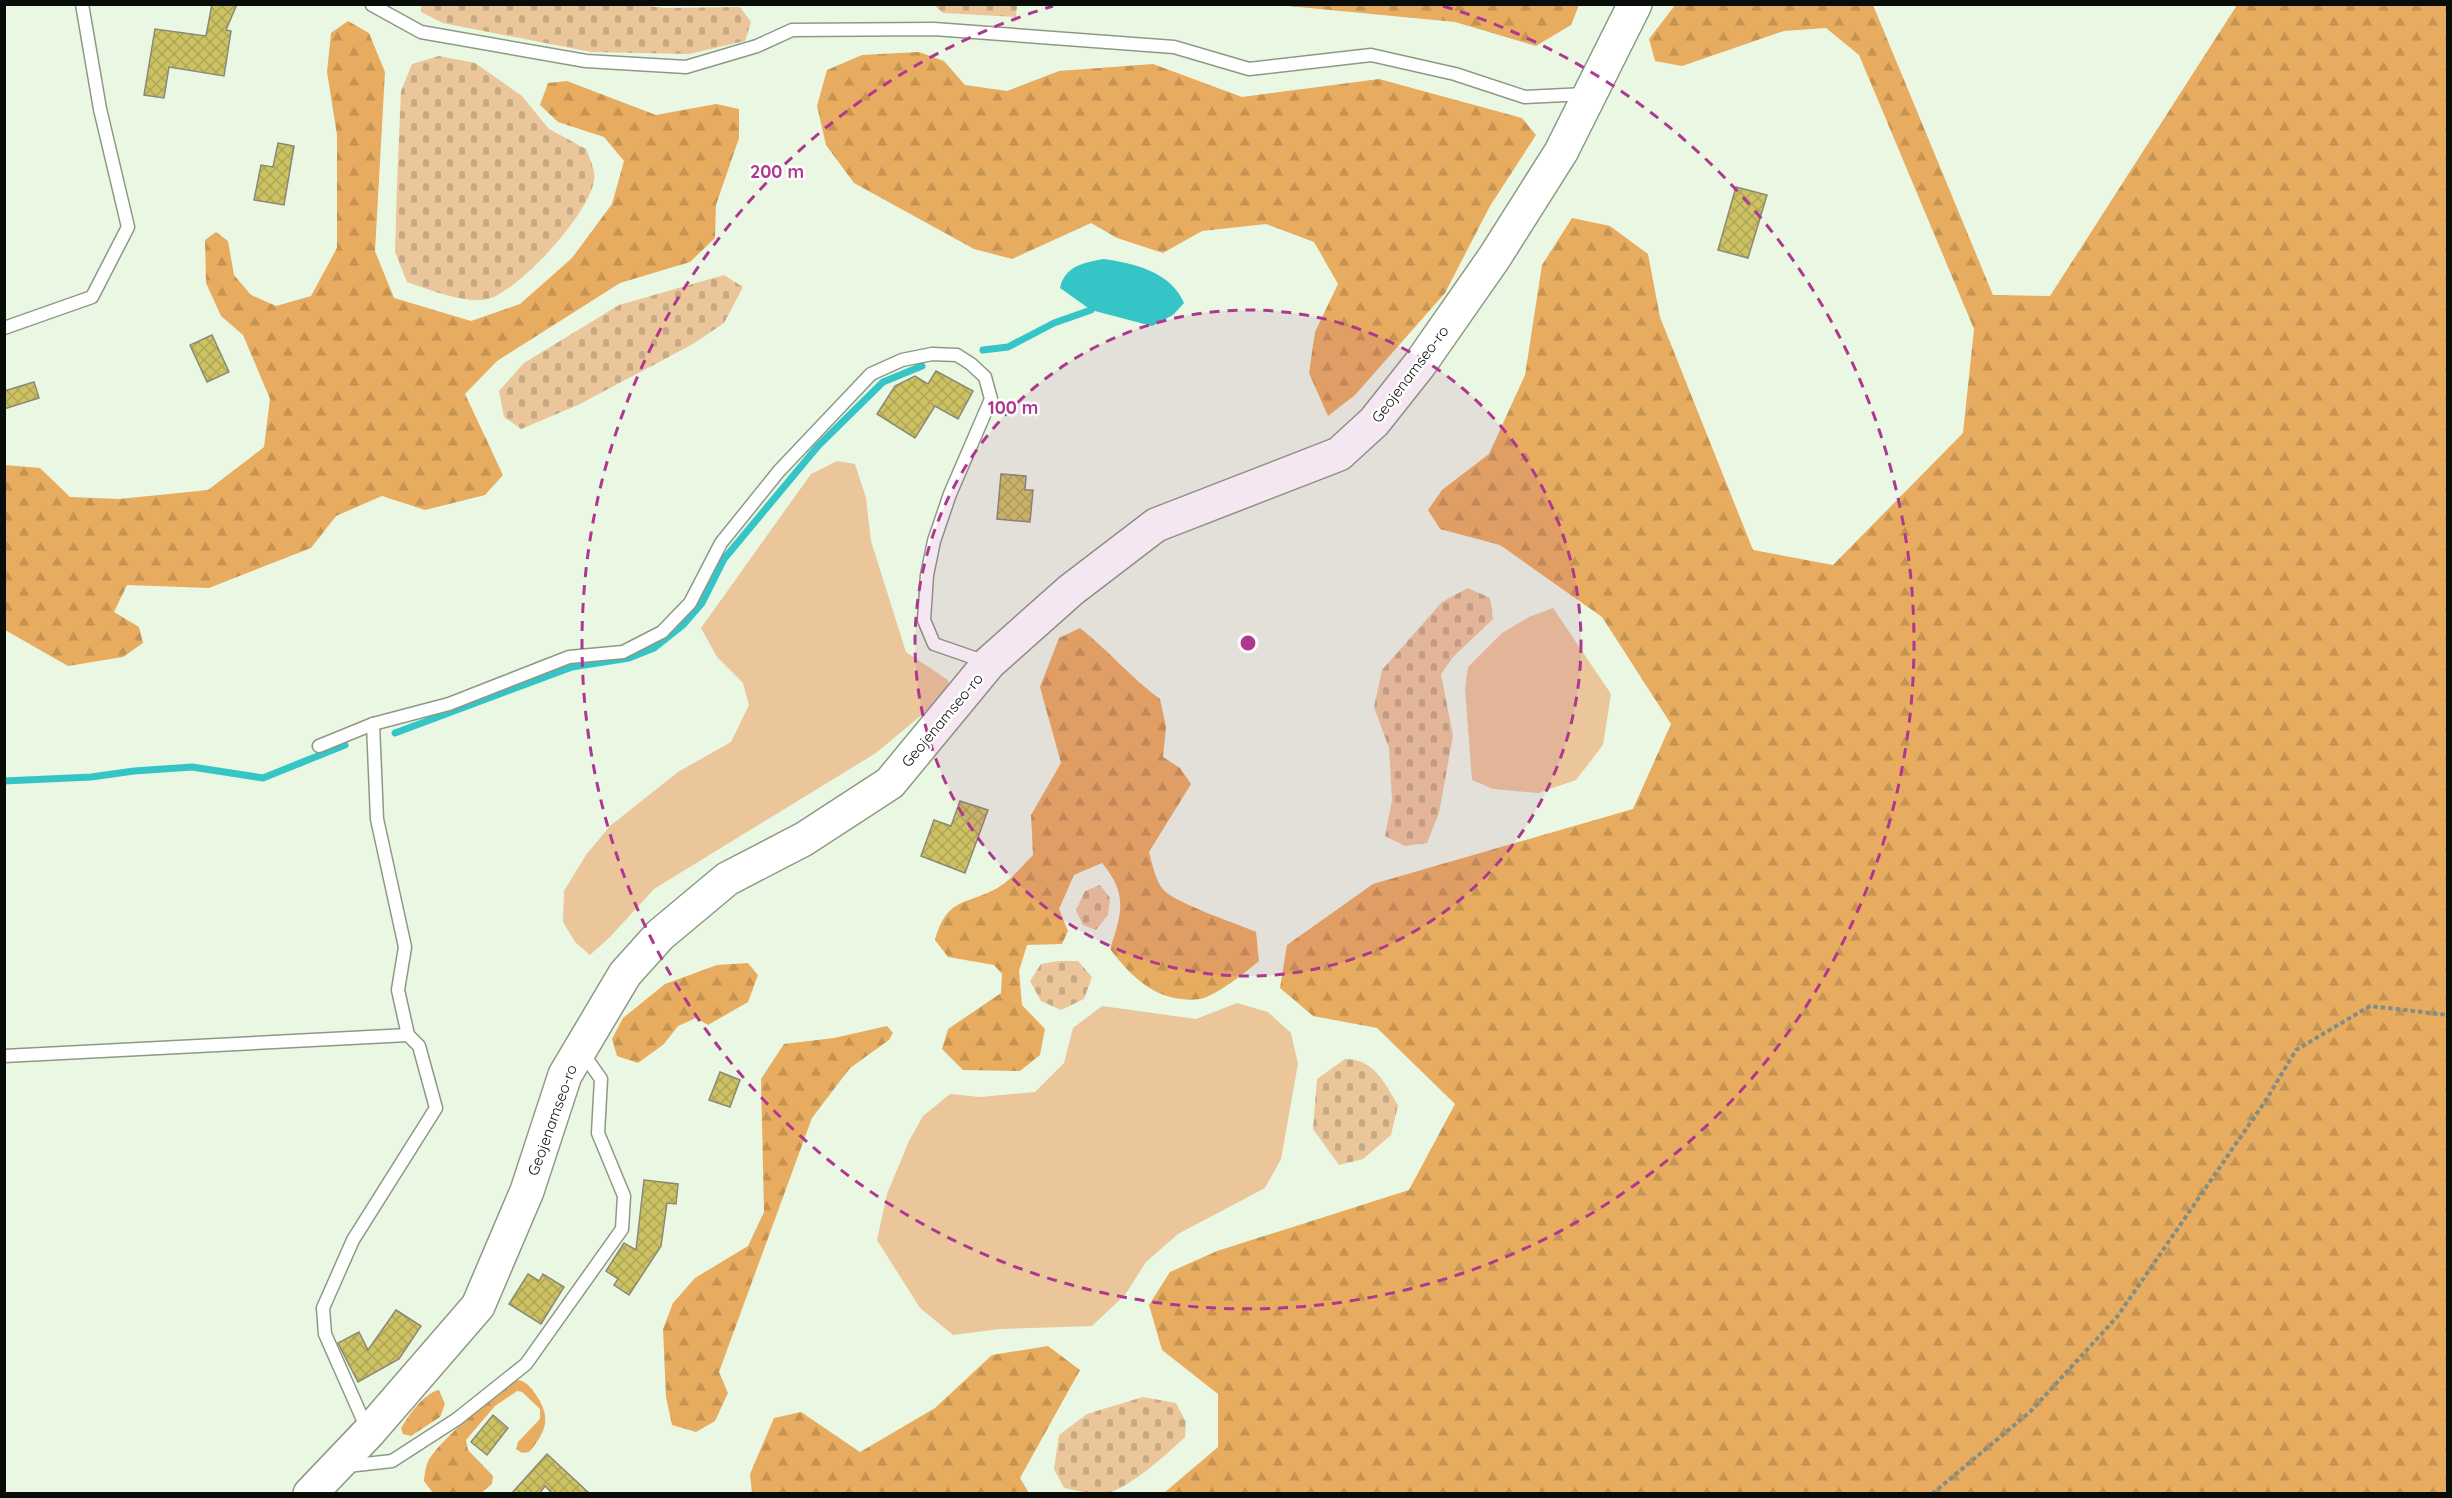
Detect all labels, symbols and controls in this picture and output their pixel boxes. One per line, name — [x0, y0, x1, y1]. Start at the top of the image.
text: 200 m — [750, 160, 804, 183]
street label: Geojenamseo-ro — [1367, 322, 1453, 426]
text: 100 m — [988, 396, 1038, 419]
centre of rings — [1238, 633, 1258, 653]
street label: Geojenamseo-ro — [897, 669, 987, 771]
street label: Geojenamseo-ro — [523, 1062, 581, 1178]

